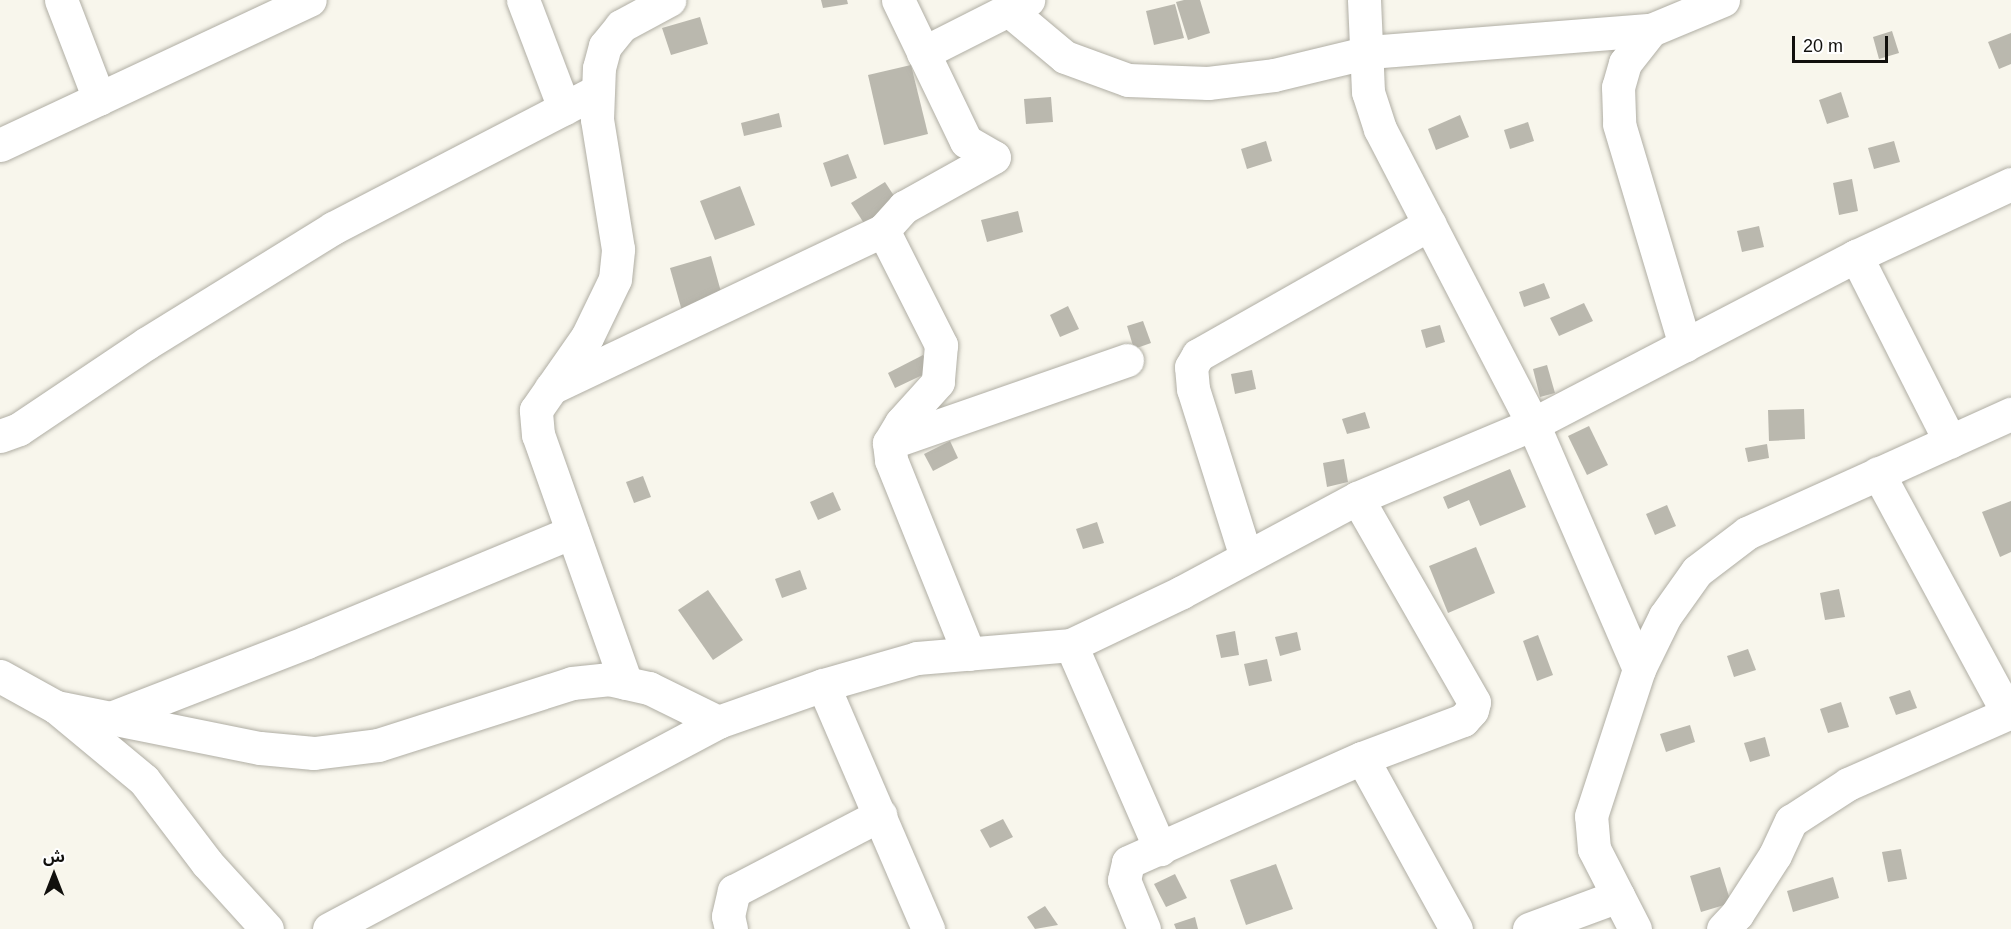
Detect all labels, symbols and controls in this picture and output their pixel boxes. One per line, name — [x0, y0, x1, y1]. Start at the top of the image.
scale bar — [1795, 24, 1891, 62]
text: 20 m — [1803, 36, 1843, 56]
north arrow — [24, 845, 84, 905]
text: ش — [43, 848, 65, 865]

